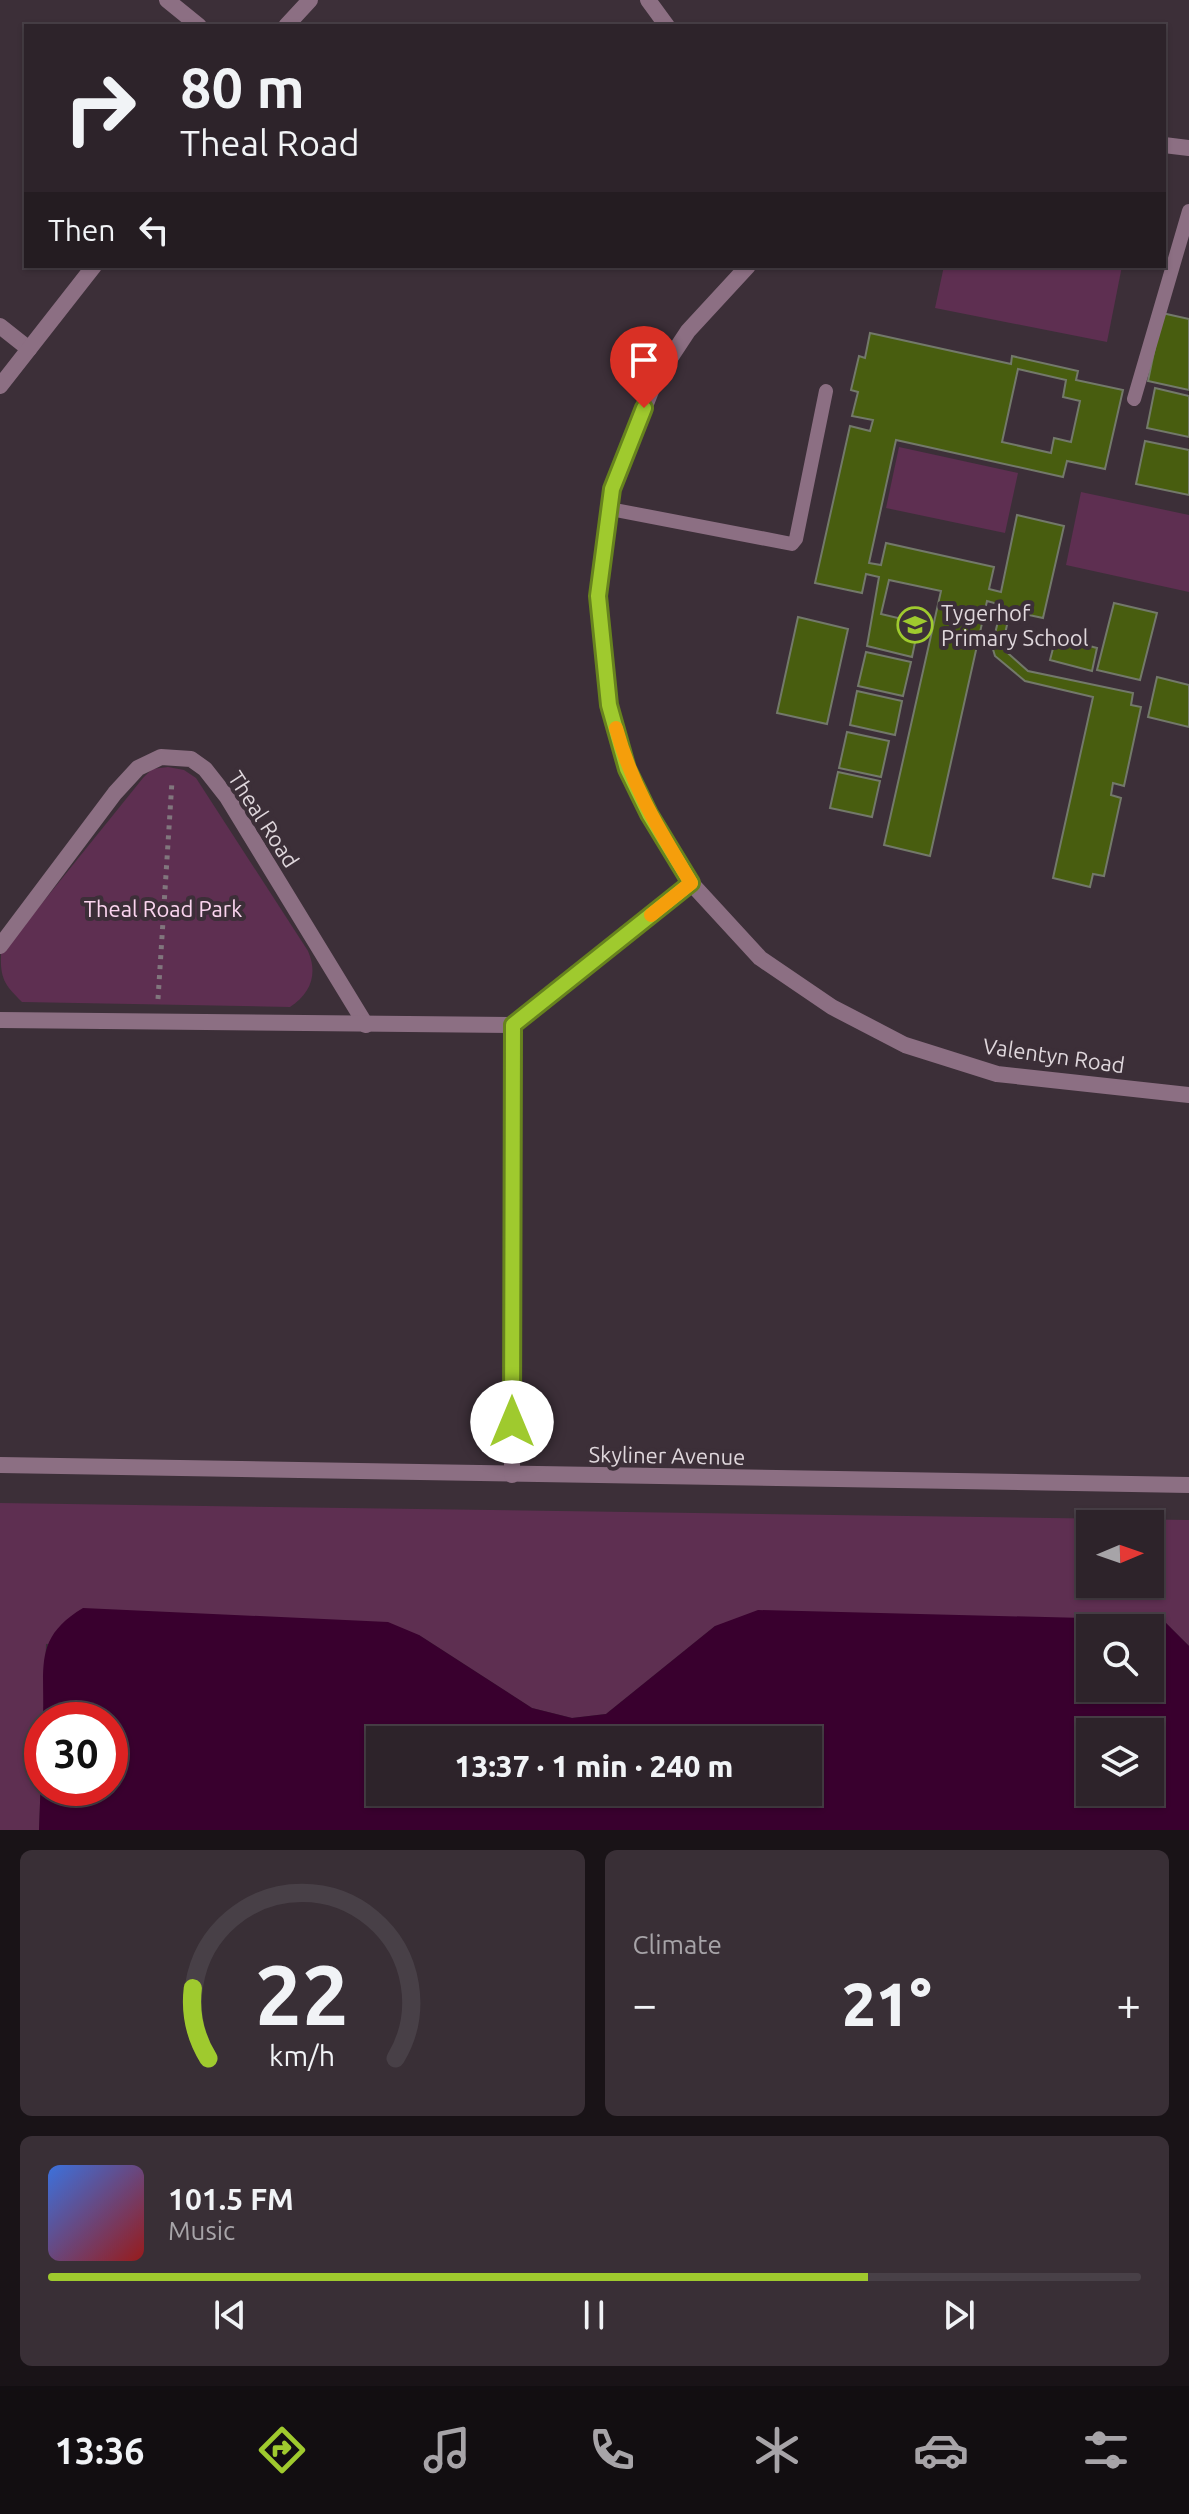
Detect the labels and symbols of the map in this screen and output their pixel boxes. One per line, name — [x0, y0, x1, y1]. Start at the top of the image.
pin — [610, 326, 678, 408]
place label: Tygerhof Primary School — [941, 600, 1089, 650]
school or university icon: Tygerhof Primary School — [896, 606, 934, 644]
street label: Theal Road — [224, 766, 304, 872]
park label: Theal Road Park — [84, 896, 242, 921]
street label: Valentyn Road — [981, 1033, 1127, 1077]
position arrow — [470, 1380, 554, 1464]
street label: Skyliner Avenue — [588, 1441, 746, 1469]
north arrow — [1076, 1510, 1164, 1598]
speed limit sign: 30 — [24, 1702, 128, 1806]

